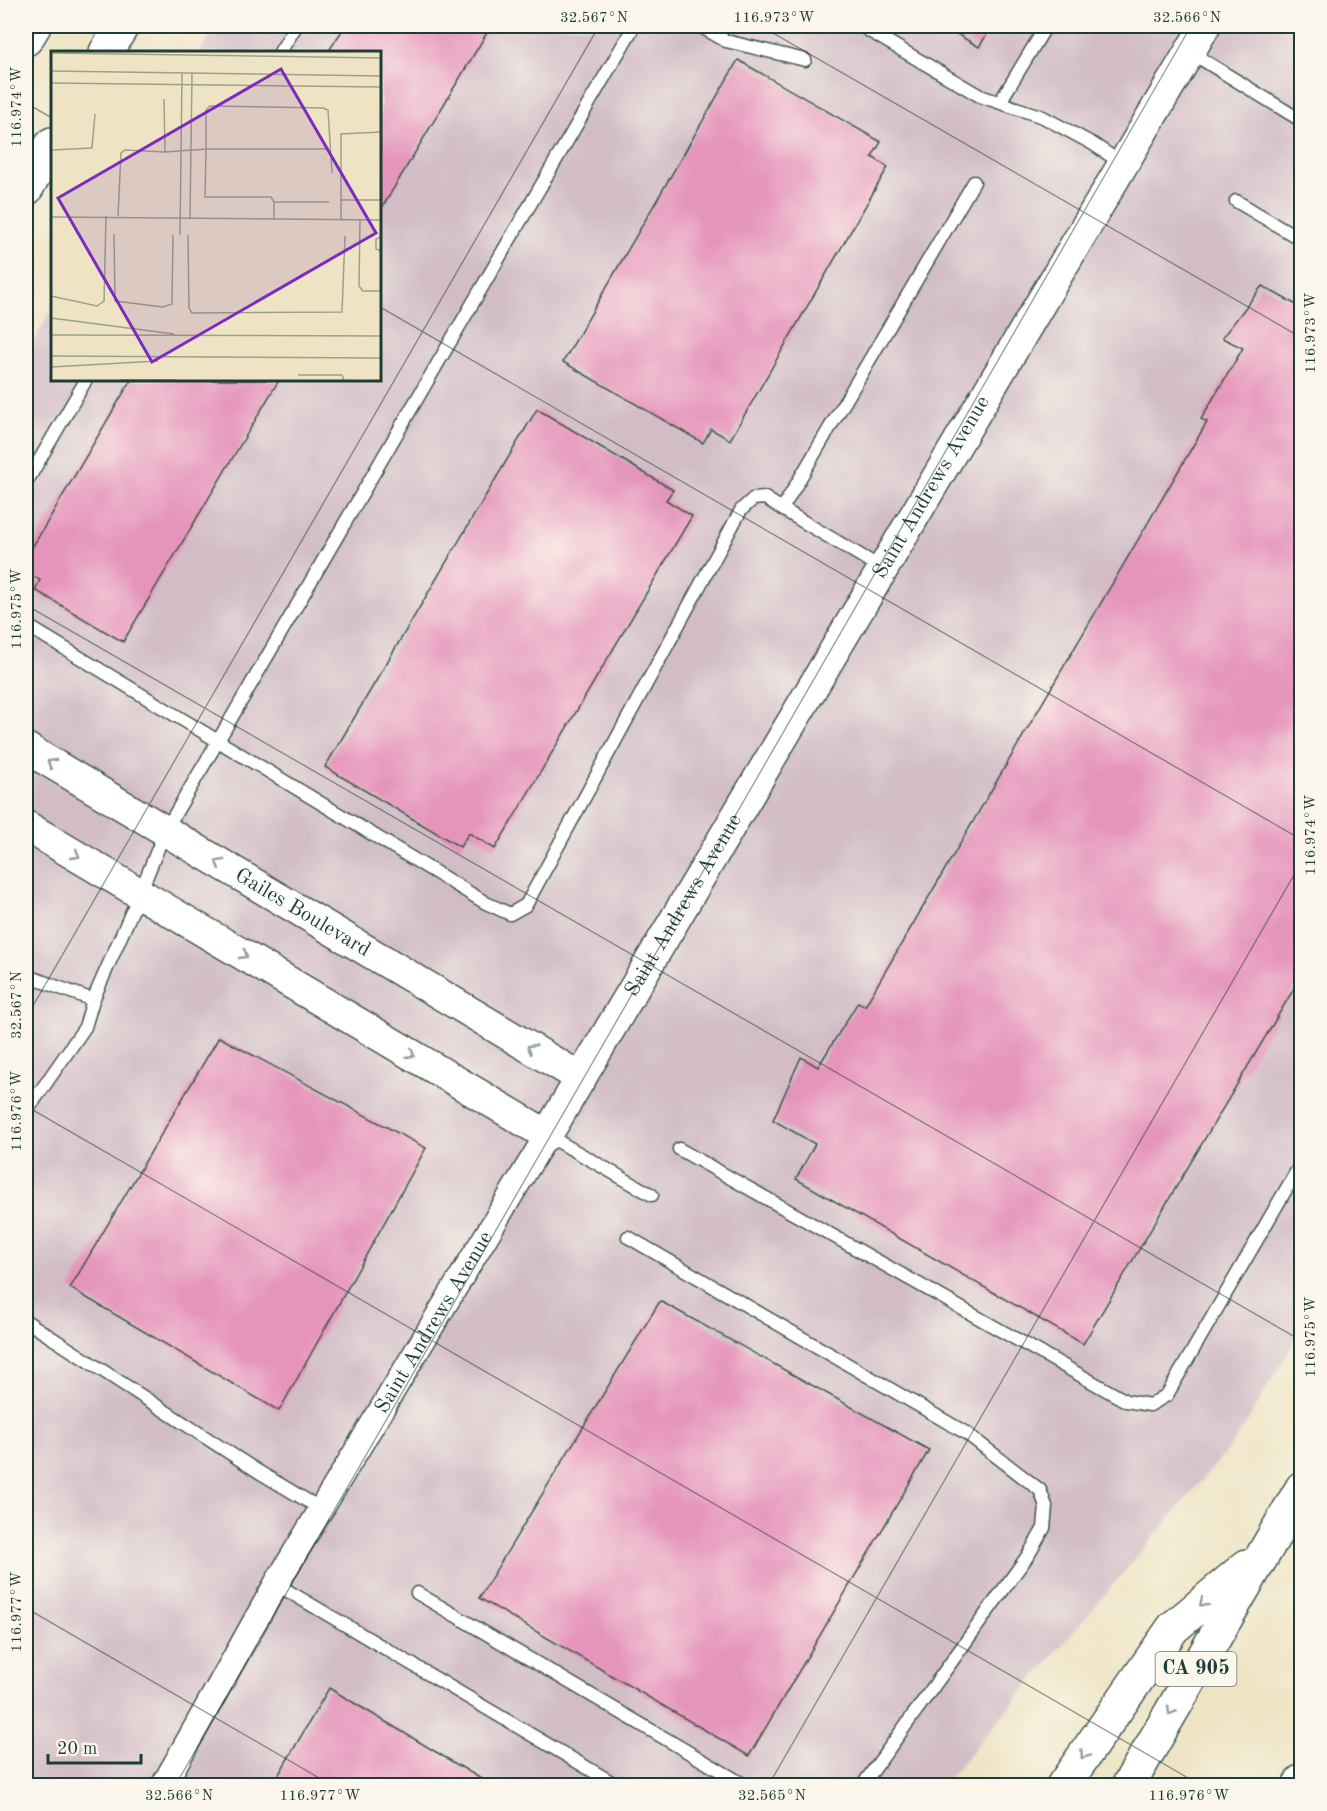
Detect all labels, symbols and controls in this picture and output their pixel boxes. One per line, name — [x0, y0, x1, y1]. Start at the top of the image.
text: 32.567°N — [560, 11, 628, 26]
text: 116.973°W — [733, 11, 815, 26]
text: 32.566°N — [1153, 11, 1221, 26]
inset map — [51, 51, 381, 381]
text: 116.974°W — [10, 66, 25, 148]
text: 116.973°W — [1304, 292, 1319, 374]
street label: Saint Andrews Avenue — [869, 392, 994, 582]
text: 116.975°W — [10, 568, 25, 650]
one-way arrow — [47, 759, 57, 771]
text: 116.974°W — [1304, 794, 1319, 876]
street label: Saint Andrews Avenue — [621, 810, 746, 1000]
one-way arrow — [70, 848, 80, 860]
one-way arrow — [215, 859, 225, 870]
street label: Gailes Boulevard — [231, 864, 374, 961]
one-way arrow — [238, 947, 248, 959]
text: 32.567°N — [10, 971, 25, 1039]
one-way arrow — [527, 1044, 537, 1055]
one-way arrow — [405, 1047, 415, 1059]
text: 116.976°W — [10, 1070, 25, 1152]
street label: Saint Andrews Avenue — [371, 1228, 497, 1417]
text: 116.975°W — [1304, 1296, 1319, 1378]
text: 116.977°W — [10, 1571, 25, 1653]
one-way arrow — [1199, 1595, 1210, 1606]
road number: CA 905 — [1156, 1652, 1236, 1686]
one-way arrow — [1167, 1705, 1179, 1715]
scale bar — [48, 1727, 141, 1765]
text: 20 m — [57, 1740, 97, 1758]
one-way arrow — [1080, 1749, 1091, 1760]
text: 32.566°N — [145, 1789, 213, 1804]
text: 116.977°W — [279, 1789, 361, 1804]
text: 32.565°N — [738, 1789, 806, 1804]
text: 116.976°W — [1148, 1789, 1230, 1804]

